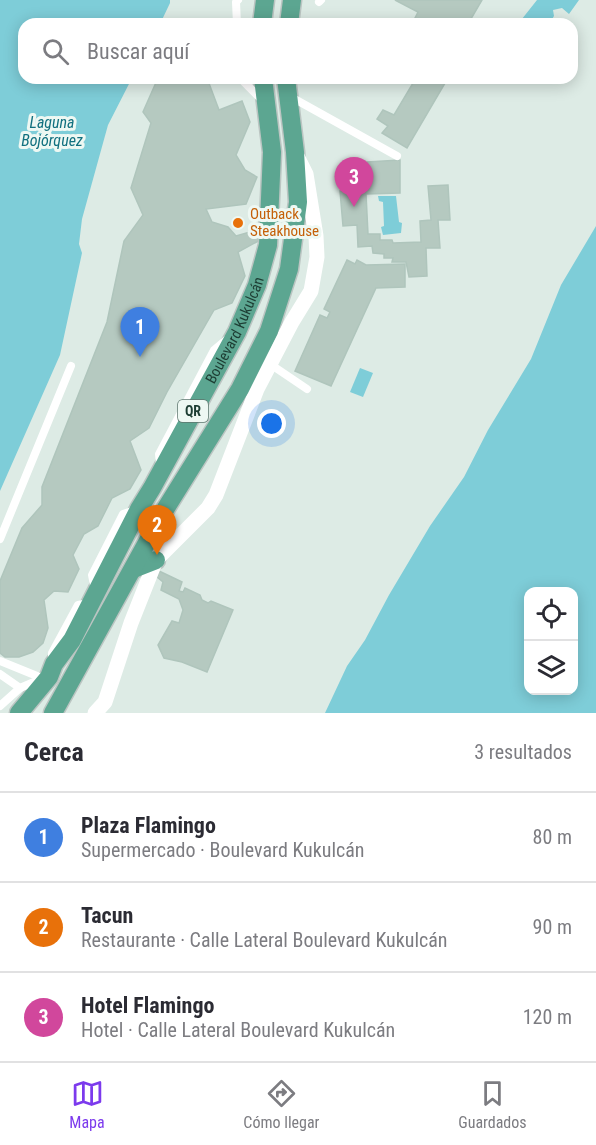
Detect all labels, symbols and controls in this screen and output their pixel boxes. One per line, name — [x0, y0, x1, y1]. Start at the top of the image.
search box — [18, 18, 578, 84]
icon: search — [39, 35, 72, 68]
text: Buscar aquí — [87, 39, 190, 64]
water label: Laguna Bojórquez — [21, 113, 83, 150]
pin: 3 — [334, 158, 374, 207]
place label: Outback Steakhouse — [250, 205, 319, 240]
marker: Outback Steakhouse — [231, 216, 245, 230]
street label: Boulevard Kukulcán — [202, 275, 268, 387]
pin: 1 — [120, 308, 160, 357]
road number: QR — [178, 400, 208, 422]
your location — [257, 409, 286, 438]
pin: 2 — [138, 506, 176, 555]
map controls — [524, 587, 578, 695]
button: locate — [524, 587, 578, 641]
button: layers — [524, 641, 578, 695]
text: Cerca — [24, 737, 84, 767]
text: 3 resultados — [474, 740, 572, 764]
text: Plaza Flamingo — [81, 813, 216, 838]
text: 1 — [38, 825, 49, 849]
text: 80 m — [533, 825, 572, 849]
text: Supermercado · Boulevard Kukulcán — [81, 838, 365, 862]
text: Tacun — [81, 903, 133, 928]
text: 2 — [38, 915, 49, 939]
text: 90 m — [533, 915, 572, 939]
text: Restaurante · Calle Lateral Boulevard Kukulcán — [81, 928, 448, 952]
text: Hotel Flamingo — [81, 993, 214, 1018]
text: 3 — [38, 1005, 49, 1029]
text: 120 m — [523, 1005, 572, 1029]
text: Hotel · Calle Lateral Boulevard Kukulcán — [81, 1018, 395, 1042]
tab: Mapa — [69, 1077, 105, 1132]
tab: Cómo llegar — [243, 1077, 319, 1132]
tab: Guardados — [458, 1077, 527, 1132]

